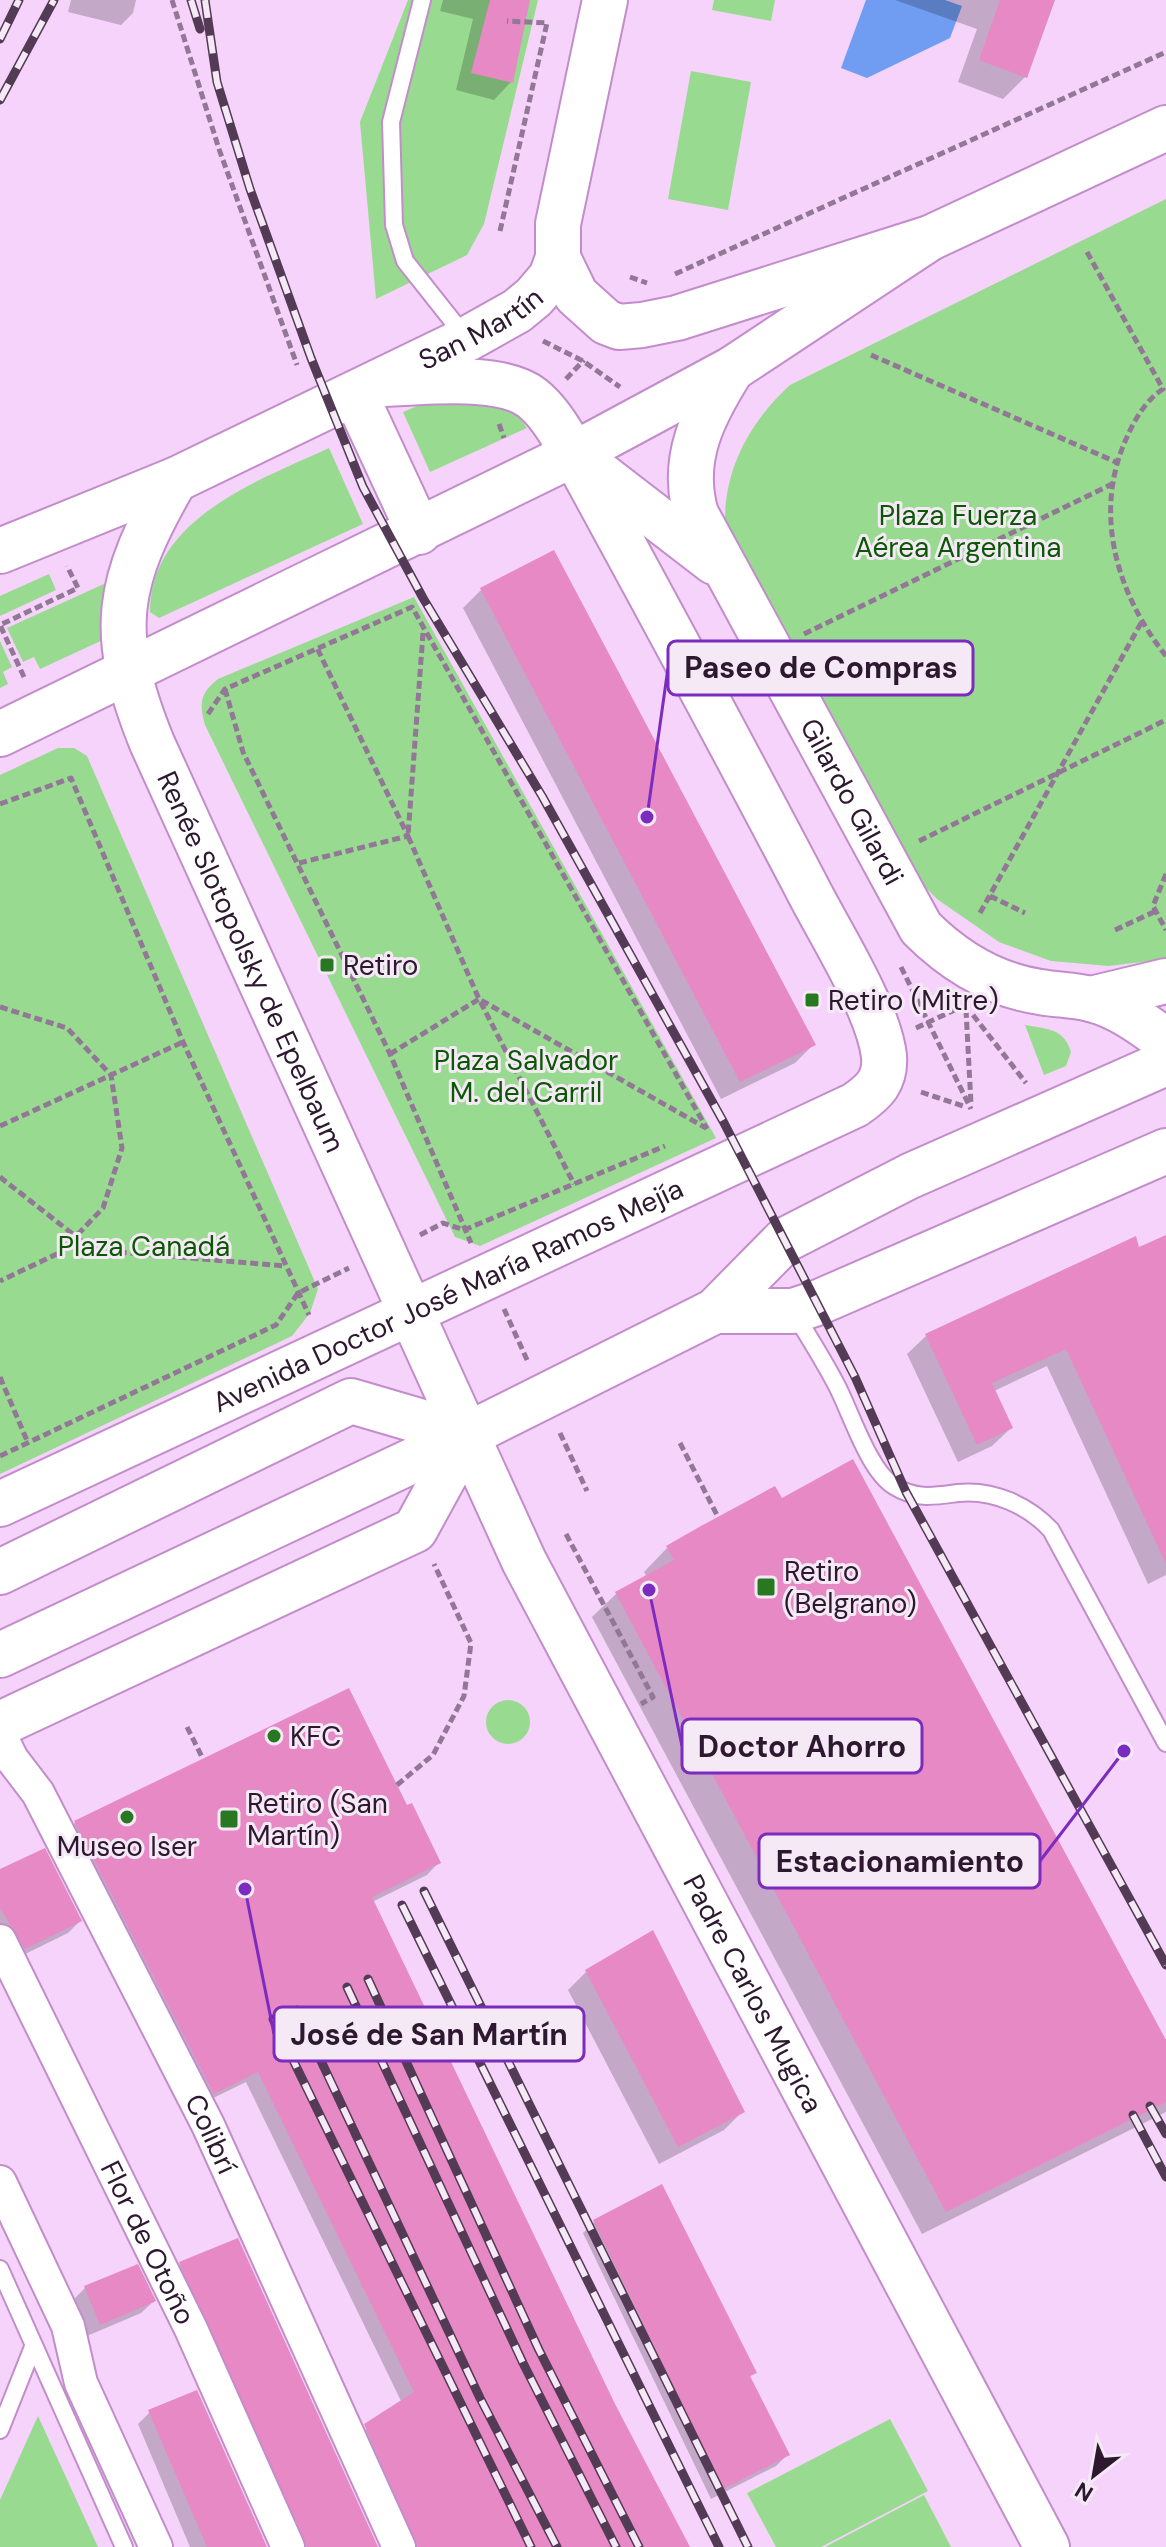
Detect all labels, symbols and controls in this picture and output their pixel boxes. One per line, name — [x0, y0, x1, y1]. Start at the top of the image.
street label: San Martín — [412, 279, 551, 378]
park label: Plaza Fuerza Aérea Argentina — [855, 497, 1061, 566]
callout: Paseo de Compras — [668, 641, 973, 695]
text: Paseo de Compras — [684, 648, 958, 687]
street label: Gilardo Gilardi — [792, 712, 913, 892]
street label: Renée Slotopolsky de Epelbaum — [149, 765, 354, 1158]
place label: Retiro — [343, 947, 418, 984]
marker: Retiro — [318, 956, 336, 974]
place label: Retiro (Mitre) — [828, 982, 999, 1019]
marker: Retiro (Mitre) — [803, 991, 821, 1009]
park label: Plaza Salvador M. del Carril — [434, 1042, 618, 1111]
street label: Avenida Doctor José María Ramos Mejía — [206, 1169, 689, 1421]
park label: Plaza Canadá — [58, 1228, 230, 1265]
place label: Retiro (Belgrano) — [784, 1553, 917, 1622]
marker: Retiro (Belgrano) — [755, 1576, 777, 1598]
place label: KFC — [290, 1718, 341, 1755]
callout: Doctor Ahorro — [682, 1719, 922, 1773]
marker: KFC — [265, 1727, 283, 1745]
text: Doctor Ahorro — [698, 1727, 906, 1766]
place label: Retiro (San Martín) — [247, 1785, 388, 1854]
marker: Museo Iser — [118, 1808, 136, 1826]
marker: Retiro (San Martín) — [218, 1808, 240, 1830]
place label: Museo Iser — [57, 1828, 197, 1865]
callout: Estacionamiento — [759, 1834, 1040, 1888]
text: Estacionamiento — [776, 1842, 1024, 1881]
street label: Padre Carlos Mugica — [675, 1868, 832, 2119]
callout: José de San Martín — [274, 2007, 584, 2061]
text: José de San Martín — [290, 2015, 568, 2054]
street label: Colibrí — [177, 2088, 246, 2180]
street label: Flor de Otoño — [92, 2154, 204, 2331]
north arrow — [1054, 2435, 1134, 2515]
text: N — [1070, 2475, 1098, 2508]

